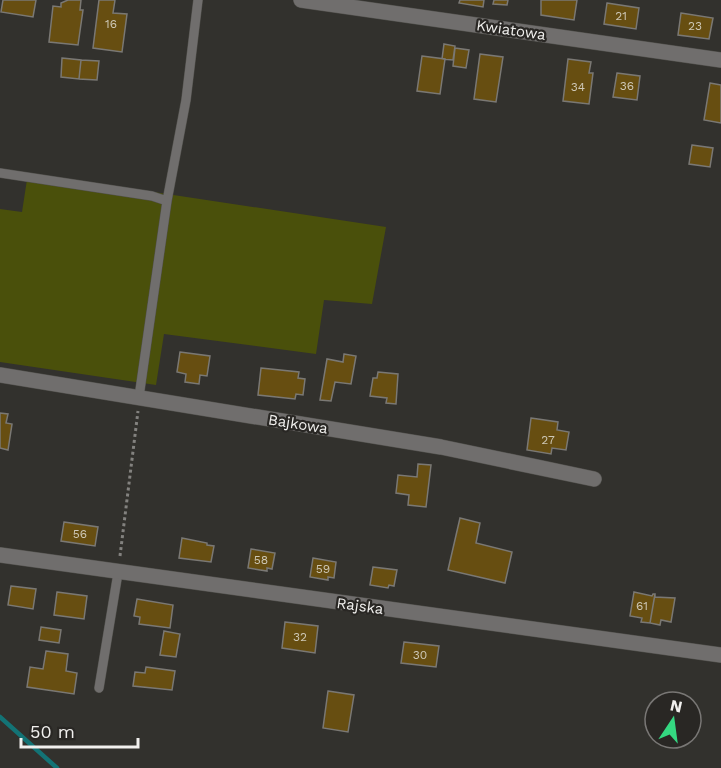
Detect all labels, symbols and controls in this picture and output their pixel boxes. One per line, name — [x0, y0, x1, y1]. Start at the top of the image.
house number: 21 — [615, 9, 627, 23]
street label: Kwiatowa — [475, 16, 547, 44]
house number: 16 — [105, 17, 117, 31]
house number: 23 — [688, 19, 702, 33]
house number: 36 — [620, 79, 634, 93]
house number: 34 — [571, 80, 585, 94]
street label: Bajkowa — [267, 410, 330, 438]
house number: 27 — [541, 433, 555, 447]
house number: 56 — [73, 527, 87, 541]
house number: 58 — [254, 553, 268, 567]
house number: 59 — [316, 562, 330, 576]
street label: Rajska — [335, 594, 385, 618]
house number: 61 — [636, 599, 648, 613]
house number: 32 — [293, 630, 307, 644]
house number: 30 — [413, 648, 427, 662]
north arrow — [643, 690, 703, 750]
text: N — [668, 695, 684, 716]
scale bar — [21, 711, 138, 749]
text: 50 m — [30, 721, 75, 742]

